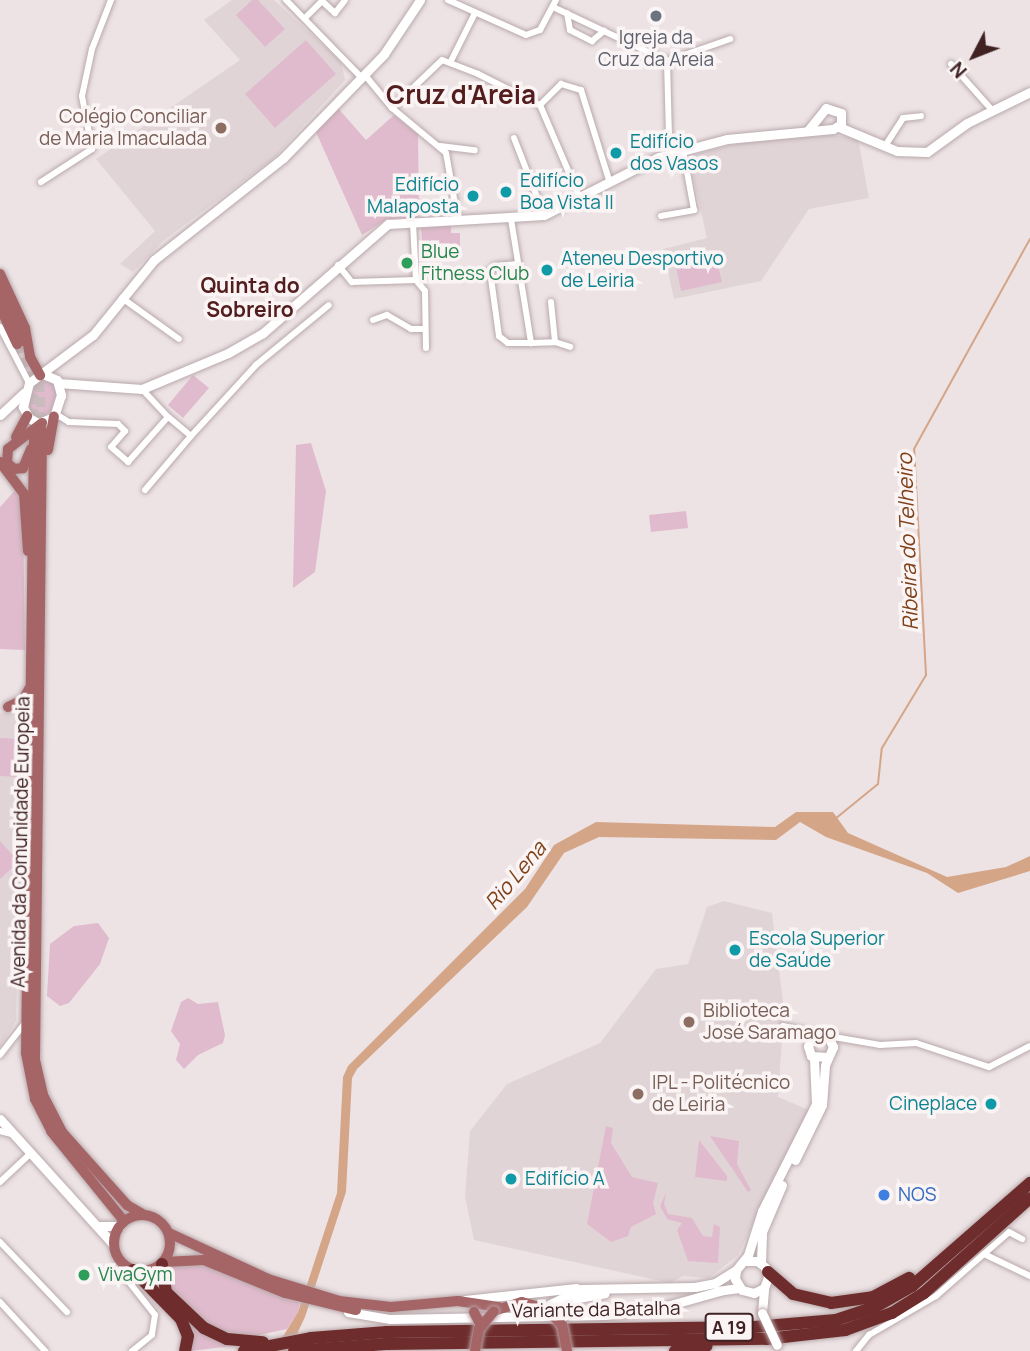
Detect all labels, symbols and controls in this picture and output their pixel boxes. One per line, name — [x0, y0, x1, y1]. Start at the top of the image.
marker: Igreja da Cruz da Areia — [648, 8, 664, 24]
north arrow — [939, 21, 1009, 91]
place label: Igreja da Cruz da Areia — [598, 27, 714, 71]
text: N — [944, 56, 973, 84]
district label: Cruz d'Areia — [386, 79, 536, 111]
place label: Colégio Conciliar de Maria Imaculada — [39, 106, 207, 150]
marker: Colégio Conciliar de Maria Imaculada — [213, 120, 229, 136]
place label: Edifício dos Vasos — [630, 131, 718, 175]
marker: Edifício dos Vasos — [608, 145, 624, 161]
place label: Edifício Boa Vista II — [520, 170, 614, 214]
place label: Edifício Malaposta — [367, 174, 459, 218]
marker: Edifício Boa Vista II — [498, 184, 514, 200]
marker: Edifício Malaposta — [465, 188, 481, 204]
place label: Blue Fitness Club — [421, 241, 529, 285]
place label: Ateneu Desportivo de Leiria — [561, 248, 724, 292]
marker: Blue Fitness Club — [399, 255, 415, 271]
marker: Ateneu Desportivo de Leiria — [539, 262, 555, 278]
district label: Quinta do Sobreiro — [200, 272, 300, 322]
water label: Ribeira do Telheiro — [891, 453, 923, 631]
street label: Avenida da Comunidade Europeia — [7, 696, 35, 988]
water label: Rio Lena — [479, 836, 551, 914]
place label: Escola Superior de Saúde — [749, 928, 885, 972]
marker: Escola Superior de Saúde — [727, 942, 743, 958]
place label: Biblioteca José Saramago — [703, 1000, 836, 1044]
marker: Biblioteca José Saramago — [681, 1014, 697, 1030]
place label: IPL - Politécnico de Leiria — [652, 1072, 791, 1116]
marker: IPL - Politécnico de Leiria — [630, 1086, 646, 1102]
place label: Cineplace — [889, 1093, 977, 1115]
marker: Cineplace — [983, 1096, 999, 1112]
place label: Edifício A — [525, 1168, 605, 1190]
marker: Edifício A — [503, 1171, 519, 1187]
place label: NOS — [898, 1184, 936, 1206]
marker: NOS — [876, 1187, 892, 1203]
place label: VivaGym — [98, 1264, 173, 1286]
marker: VivaGym — [76, 1267, 92, 1283]
street label: Variante da Batalha — [511, 1297, 681, 1323]
road number: A 19 — [704, 1312, 754, 1342]

